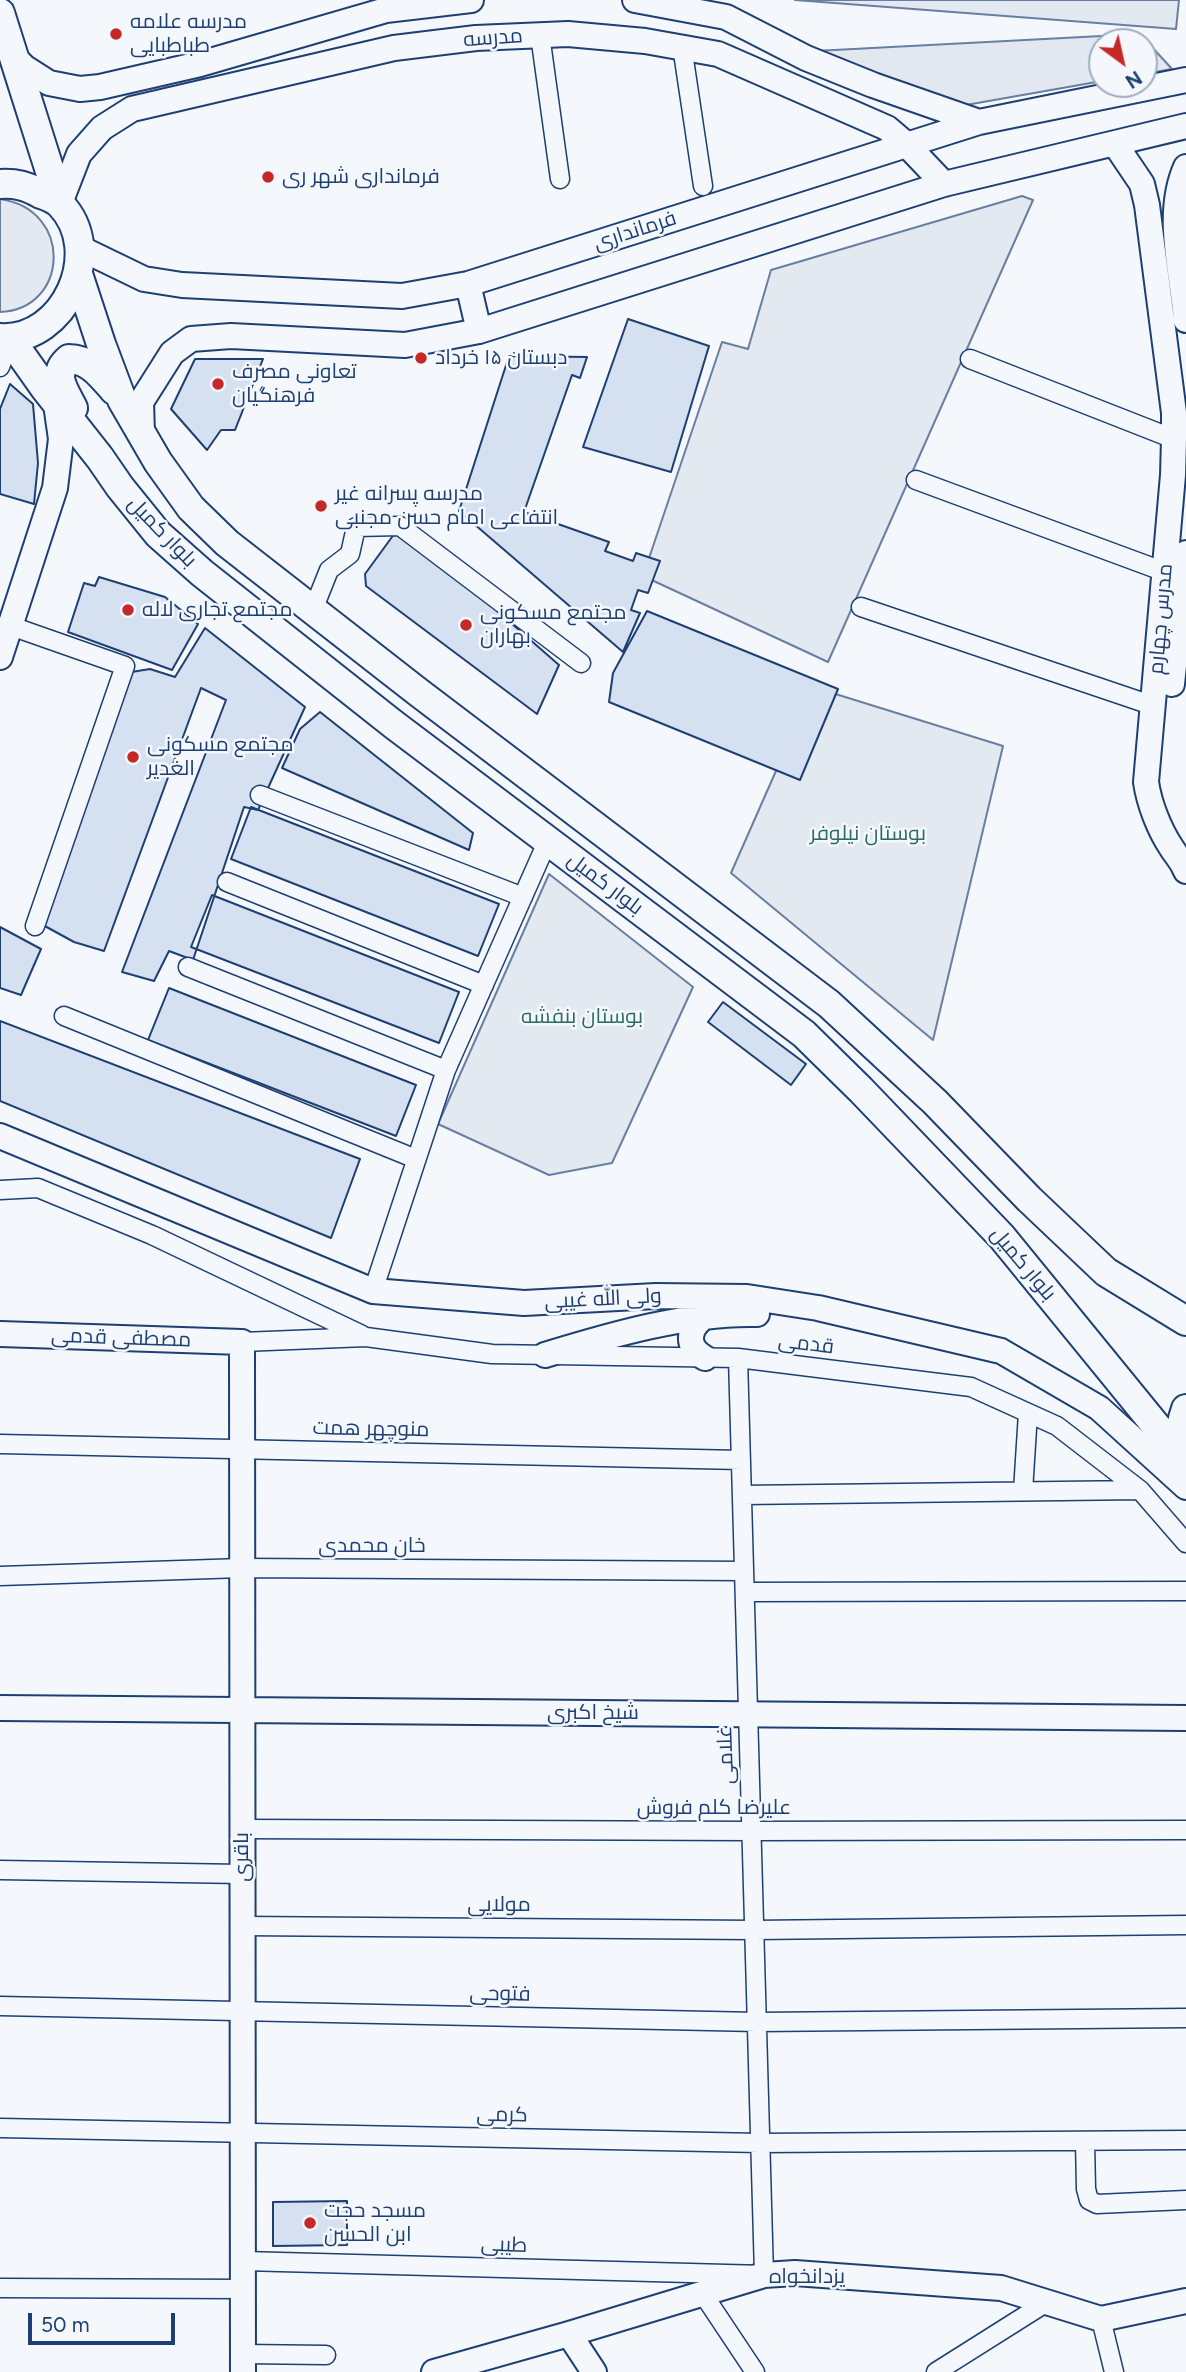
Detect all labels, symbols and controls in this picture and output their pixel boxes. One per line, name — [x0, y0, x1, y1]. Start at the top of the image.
place label: مدرسه علامه طباطبایی — [130, 9, 247, 59]
street label: مدرسه — [462, 23, 524, 53]
marker: مدرسه علامه طباطبایی — [108, 26, 124, 42]
north arrow — [1088, 28, 1158, 98]
text: N — [1121, 66, 1146, 93]
place label: فرمانداری شهر ری — [282, 164, 440, 190]
marker: فرمانداری شهر ری — [260, 169, 276, 185]
street label: فرمانداری — [590, 206, 680, 256]
place label: دبستان ۱۵ خرداد — [435, 345, 567, 371]
marker: دبستان ۱۵ خرداد — [413, 350, 429, 366]
place label: تعاونی مصرف فرهنگیان — [232, 359, 357, 409]
marker: تعاونی مصرف فرهنگیان — [210, 376, 226, 392]
place label: مدرسه پسرانه غیر انتفاعی امام حسن مجنبی — [335, 481, 558, 531]
street label: بلوار کمیل — [122, 491, 202, 573]
marker: مدرسه پسرانه غیر انتفاعی امام حسن مجنبی — [313, 498, 329, 514]
street label: مدرس چهارم — [1144, 562, 1178, 676]
place label: مجتمع تجاری لاله — [142, 597, 292, 623]
place label: مجتمع مسکونی بهاران — [480, 600, 627, 650]
marker: مجتمع تجاری لاله — [120, 602, 136, 618]
marker: مجتمع مسکونی بهاران — [458, 617, 474, 633]
place label: مجتمع مسکونی الغدیر — [147, 732, 294, 782]
marker: مجتمع مسکونی الغدیر — [125, 749, 141, 765]
park label: بوستان نیلوفر — [810, 821, 926, 847]
street label: بلوار کمیل — [562, 847, 648, 921]
park label: بوستان بنفشه — [521, 1004, 643, 1030]
street label: بلوار کمیل — [985, 1222, 1061, 1306]
street label: ولی الله غیبی — [544, 1283, 662, 1315]
street label: مصطفی قدمی — [50, 1323, 192, 1353]
street label: قدمی — [777, 1328, 835, 1360]
street label: منوچهر همت — [312, 1415, 430, 1443]
street label: خان محمدی — [318, 1533, 426, 1559]
street label: شیخ اکبری — [547, 1700, 639, 1726]
street label: غلامی — [712, 1725, 740, 1785]
street label: علیرضا کلم فروش — [637, 1795, 791, 1821]
street label: باقری — [229, 1832, 255, 1882]
street label: مولایی — [467, 1892, 531, 1918]
street label: فتوحی — [469, 1981, 531, 2007]
street label: کرمی — [476, 2102, 528, 2128]
place label: مسجد حجت ابن الحسن — [324, 2198, 426, 2248]
marker: مسجد حجت ابن الحسن — [302, 2215, 318, 2231]
street label: طیبی — [480, 2232, 528, 2258]
street label: یزدانخواه — [769, 2264, 845, 2290]
scale bar — [32, 2298, 178, 2342]
text: 50 m — [41, 2312, 90, 2337]

